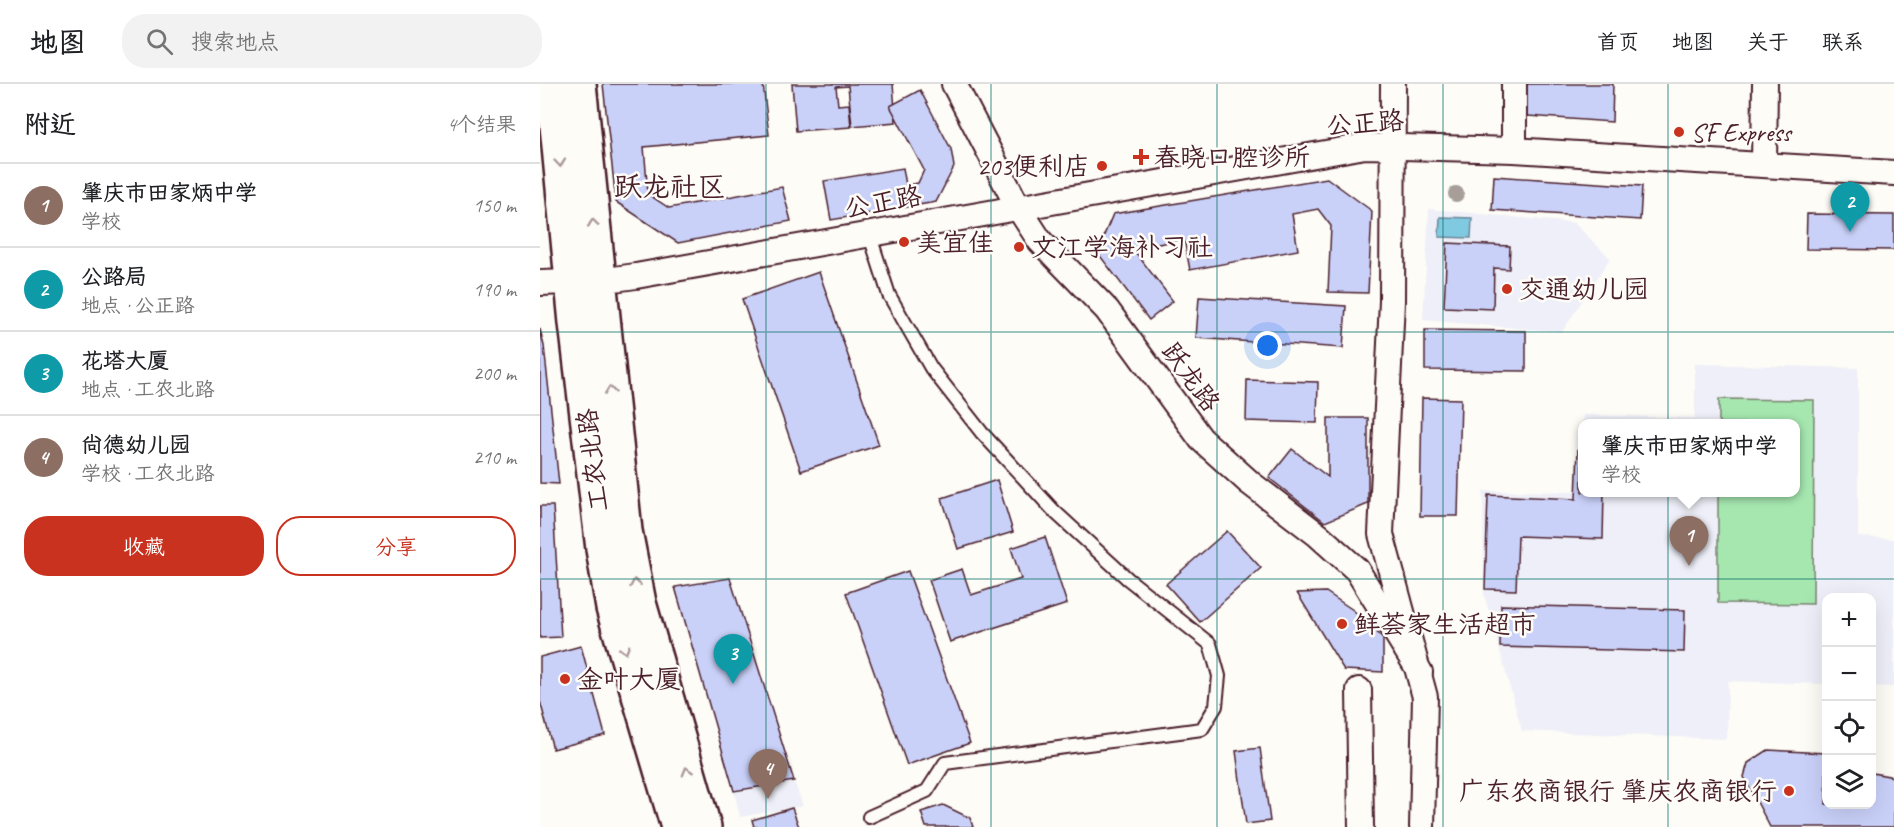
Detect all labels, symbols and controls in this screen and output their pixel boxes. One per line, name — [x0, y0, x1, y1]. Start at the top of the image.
search box — [122, 14, 542, 68]
text: 地图 — [30, 25, 86, 60]
icon: search — [143, 25, 176, 58]
text: 搜索地点 — [191, 28, 279, 56]
text: 首页 — [1597, 29, 1639, 55]
text: 地图 — [1672, 29, 1714, 55]
text: 关于 — [1747, 29, 1789, 55]
text: 联系 — [1822, 29, 1864, 55]
street label: 公正路 — [1325, 104, 1405, 142]
text: 附近 — [24, 108, 76, 141]
text: 4个结果 — [447, 112, 516, 137]
place label: SF Express — [1691, 116, 1793, 149]
marker: SF Express — [1672, 125, 1686, 139]
place label: 春晓口腔诊所 — [1154, 141, 1310, 174]
marker: 春晓口腔诊所 — [1132, 148, 1150, 166]
place label: 203便利店 — [977, 150, 1090, 183]
one-way arrow — [553, 159, 566, 168]
marker: 203便利店 — [1095, 159, 1109, 173]
district label: 跃龙社区 — [614, 169, 726, 204]
text: 肇庆市田家炳中学 — [81, 179, 257, 207]
street label: 公正路 — [842, 179, 924, 225]
pin: 2 — [1830, 182, 1870, 232]
text: 1 — [39, 193, 48, 218]
text: 150 m — [473, 193, 516, 218]
text: 学校 — [81, 209, 121, 234]
one-way arrow — [587, 218, 600, 227]
place label: 美宜佳 — [916, 226, 994, 259]
place label: 文江学海补习社 — [1031, 231, 1213, 264]
marker: 美宜佳 — [897, 235, 911, 249]
marker: 文江学海补习社 — [1012, 240, 1026, 254]
text: 公路局 — [81, 263, 147, 291]
place label: 交通幼儿园 — [1519, 273, 1649, 306]
text: 2 — [39, 277, 48, 302]
text: 190 m — [473, 277, 516, 302]
marker: 交通幼儿园 — [1500, 282, 1514, 296]
text: 地点 · 公正路 — [81, 293, 194, 318]
your location — [1253, 331, 1282, 360]
street label: 跃龙路 — [1155, 336, 1227, 418]
text: 花塔大厦 — [81, 347, 169, 375]
text: 3 — [39, 361, 48, 386]
text: 200 m — [473, 361, 516, 386]
text: 地点 · 工农北路 — [81, 377, 214, 402]
one-way arrow — [604, 385, 617, 394]
street label: 工农北路 — [570, 406, 616, 514]
popup — [1578, 419, 1800, 497]
text: 尚德幼儿园 — [81, 431, 191, 459]
text: 肇庆市田家炳中学 — [1601, 432, 1777, 460]
text: 4 — [39, 445, 48, 470]
text: 210 m — [473, 445, 516, 470]
text: 学校 · 工农北路 — [81, 461, 214, 486]
text: 学校 — [1601, 462, 1641, 487]
button: 收藏 — [24, 516, 264, 576]
button: 分享 — [276, 516, 516, 576]
pin: 1 — [1670, 516, 1708, 566]
one-way arrow — [629, 578, 642, 588]
map controls — [1822, 593, 1876, 809]
button: + — [1822, 593, 1876, 647]
place label: 鲜荟家生活超市 — [1354, 608, 1536, 641]
marker: 鲜荟家生活超市 — [1335, 617, 1349, 631]
pin: 3 — [714, 634, 752, 684]
one-way arrow — [618, 644, 630, 655]
button: − — [1822, 647, 1876, 701]
place label: 金叶大厦 — [577, 663, 681, 696]
marker: 金叶大厦 — [558, 672, 572, 686]
button: locate — [1822, 701, 1876, 755]
pin: 4 — [748, 750, 788, 799]
button: layers — [1822, 755, 1876, 809]
one-way arrow — [682, 766, 695, 776]
place label: 广东农商银行 肇庆农商银行 — [1459, 775, 1777, 808]
marker: 广东农商银行 肇庆农商银行 — [1782, 784, 1796, 798]

